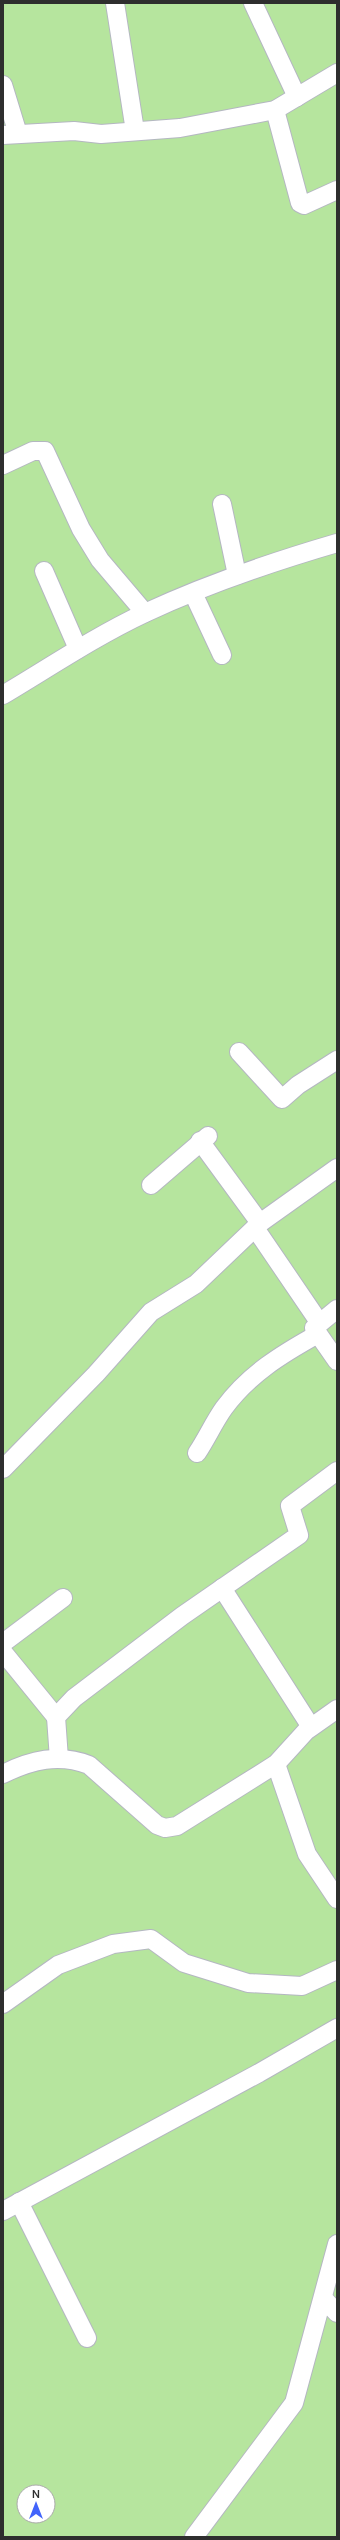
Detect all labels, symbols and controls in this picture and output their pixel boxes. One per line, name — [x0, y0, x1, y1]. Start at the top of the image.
north arrow — [16, 2484, 56, 2524]
text: N — [32, 2486, 40, 2501]

